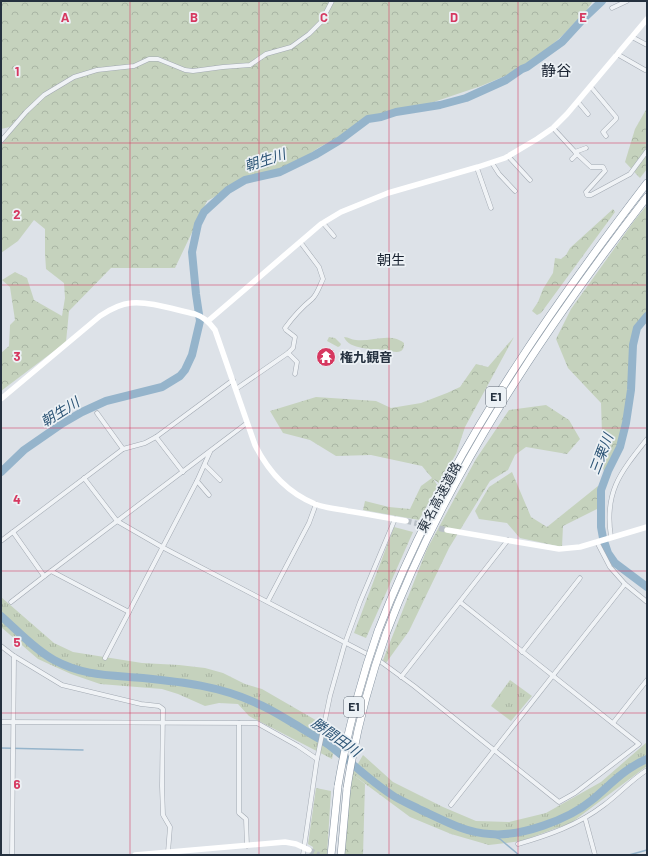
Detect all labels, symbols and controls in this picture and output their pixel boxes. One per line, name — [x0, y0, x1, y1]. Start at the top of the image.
text: A — [61, 9, 70, 25]
text: B — [190, 9, 198, 25]
text: C — [320, 9, 328, 25]
text: D — [450, 9, 458, 25]
text: E — [579, 9, 587, 25]
district label: 静谷 — [541, 61, 571, 79]
text: 1 — [15, 63, 19, 79]
water label: 朝生川 — [242, 144, 289, 174]
text: 2 — [13, 206, 21, 222]
district label: 朝生 — [377, 251, 405, 268]
temple icon: 権九観音 — [315, 346, 337, 368]
text: 3 — [13, 348, 21, 364]
place label: 権九観音 — [340, 349, 392, 365]
road number: E1 — [486, 387, 506, 407]
water label: 朝生川 — [37, 392, 84, 430]
water label: 三栗川 — [585, 429, 617, 476]
street label: 東名高速道路 — [414, 459, 464, 535]
text: 4 — [13, 491, 21, 507]
text: 5 — [13, 634, 21, 650]
road number: E1 — [344, 697, 364, 717]
water label: 勝間田川 — [308, 714, 366, 761]
text: 6 — [14, 776, 21, 792]

